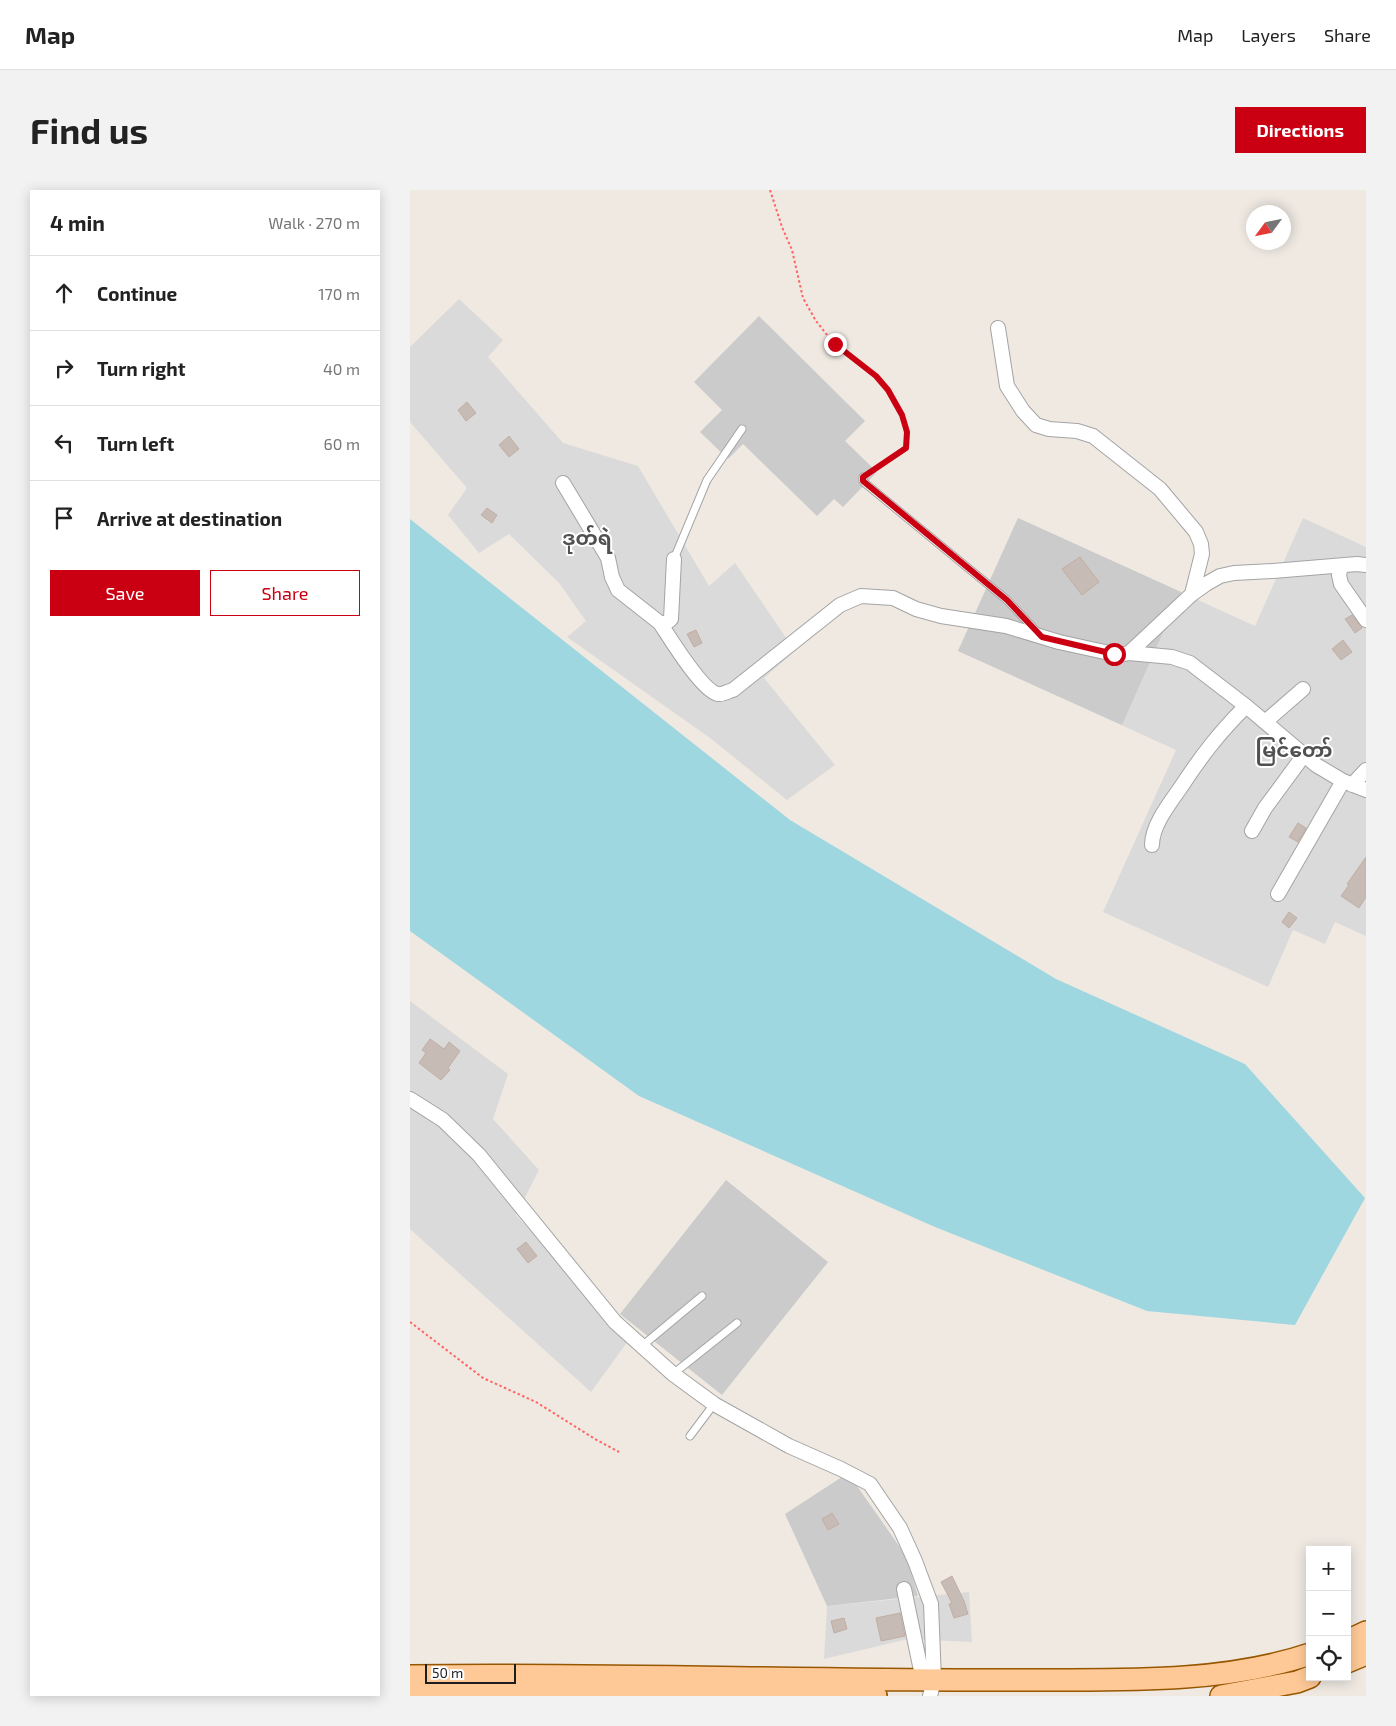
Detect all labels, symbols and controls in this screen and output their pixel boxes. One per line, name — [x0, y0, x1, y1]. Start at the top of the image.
text: Map — [25, 20, 75, 49]
text: Map — [1177, 24, 1213, 46]
text: Layers — [1241, 24, 1296, 46]
text: Share — [1324, 24, 1371, 46]
button: Directions — [1235, 107, 1366, 153]
text: Find us — [30, 109, 148, 151]
north arrow — [1246, 205, 1291, 250]
text: 4 min — [50, 210, 105, 235]
text: Walk · 270 m — [268, 213, 360, 232]
icon: ahead — [50, 279, 78, 307]
text: Continue — [97, 282, 177, 305]
text: 170 m — [318, 284, 360, 303]
route end — [824, 333, 847, 356]
icon: right — [50, 354, 78, 382]
text: Turn right — [97, 357, 185, 380]
text: 40 m — [323, 359, 360, 378]
icon: left — [50, 429, 78, 457]
text: Turn left — [97, 432, 174, 455]
text: 60 m — [324, 434, 360, 453]
icon: arrive — [50, 504, 78, 532]
text: Arrive at destination — [97, 507, 282, 530]
district label: ဒုတ်ရဲ — [562, 525, 613, 554]
button: Save — [50, 570, 200, 616]
button: Share — [210, 570, 360, 616]
route start — [1103, 643, 1126, 666]
district label: မြင်တော် — [1256, 737, 1332, 766]
map controls — [1306, 1546, 1351, 1681]
button: + — [1306, 1546, 1351, 1591]
button: − — [1306, 1591, 1351, 1636]
button: locate — [1306, 1636, 1351, 1681]
scale bar — [425, 1661, 516, 1684]
text: 50 m — [432, 1664, 463, 1681]

